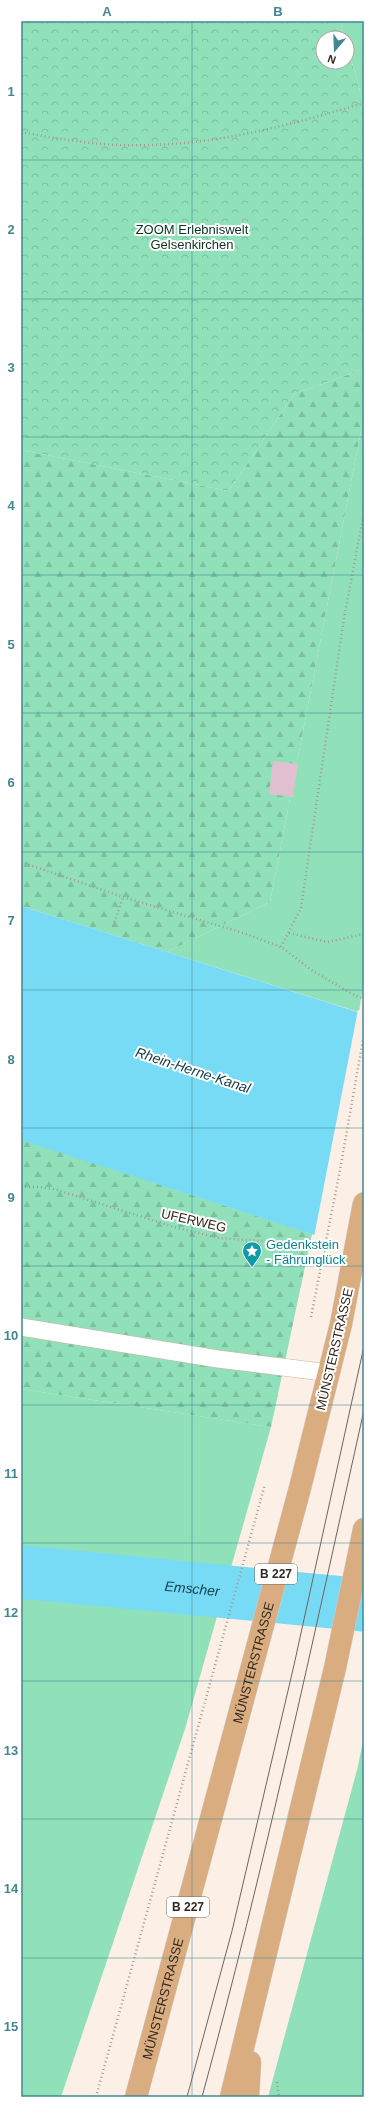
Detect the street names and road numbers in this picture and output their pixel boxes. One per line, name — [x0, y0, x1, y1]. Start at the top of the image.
street label: UFERWEG — [160, 1206, 228, 1235]
street label: MÜNSTERSTRASSE — [313, 1286, 356, 1412]
road number: B 227 — [255, 1564, 297, 1584]
street label: MÜNSTERSTRASSE — [230, 1600, 277, 1725]
road number: B 227 — [167, 1897, 209, 1917]
street label: MÜNSTERSTRASSE — [140, 1936, 187, 2061]

